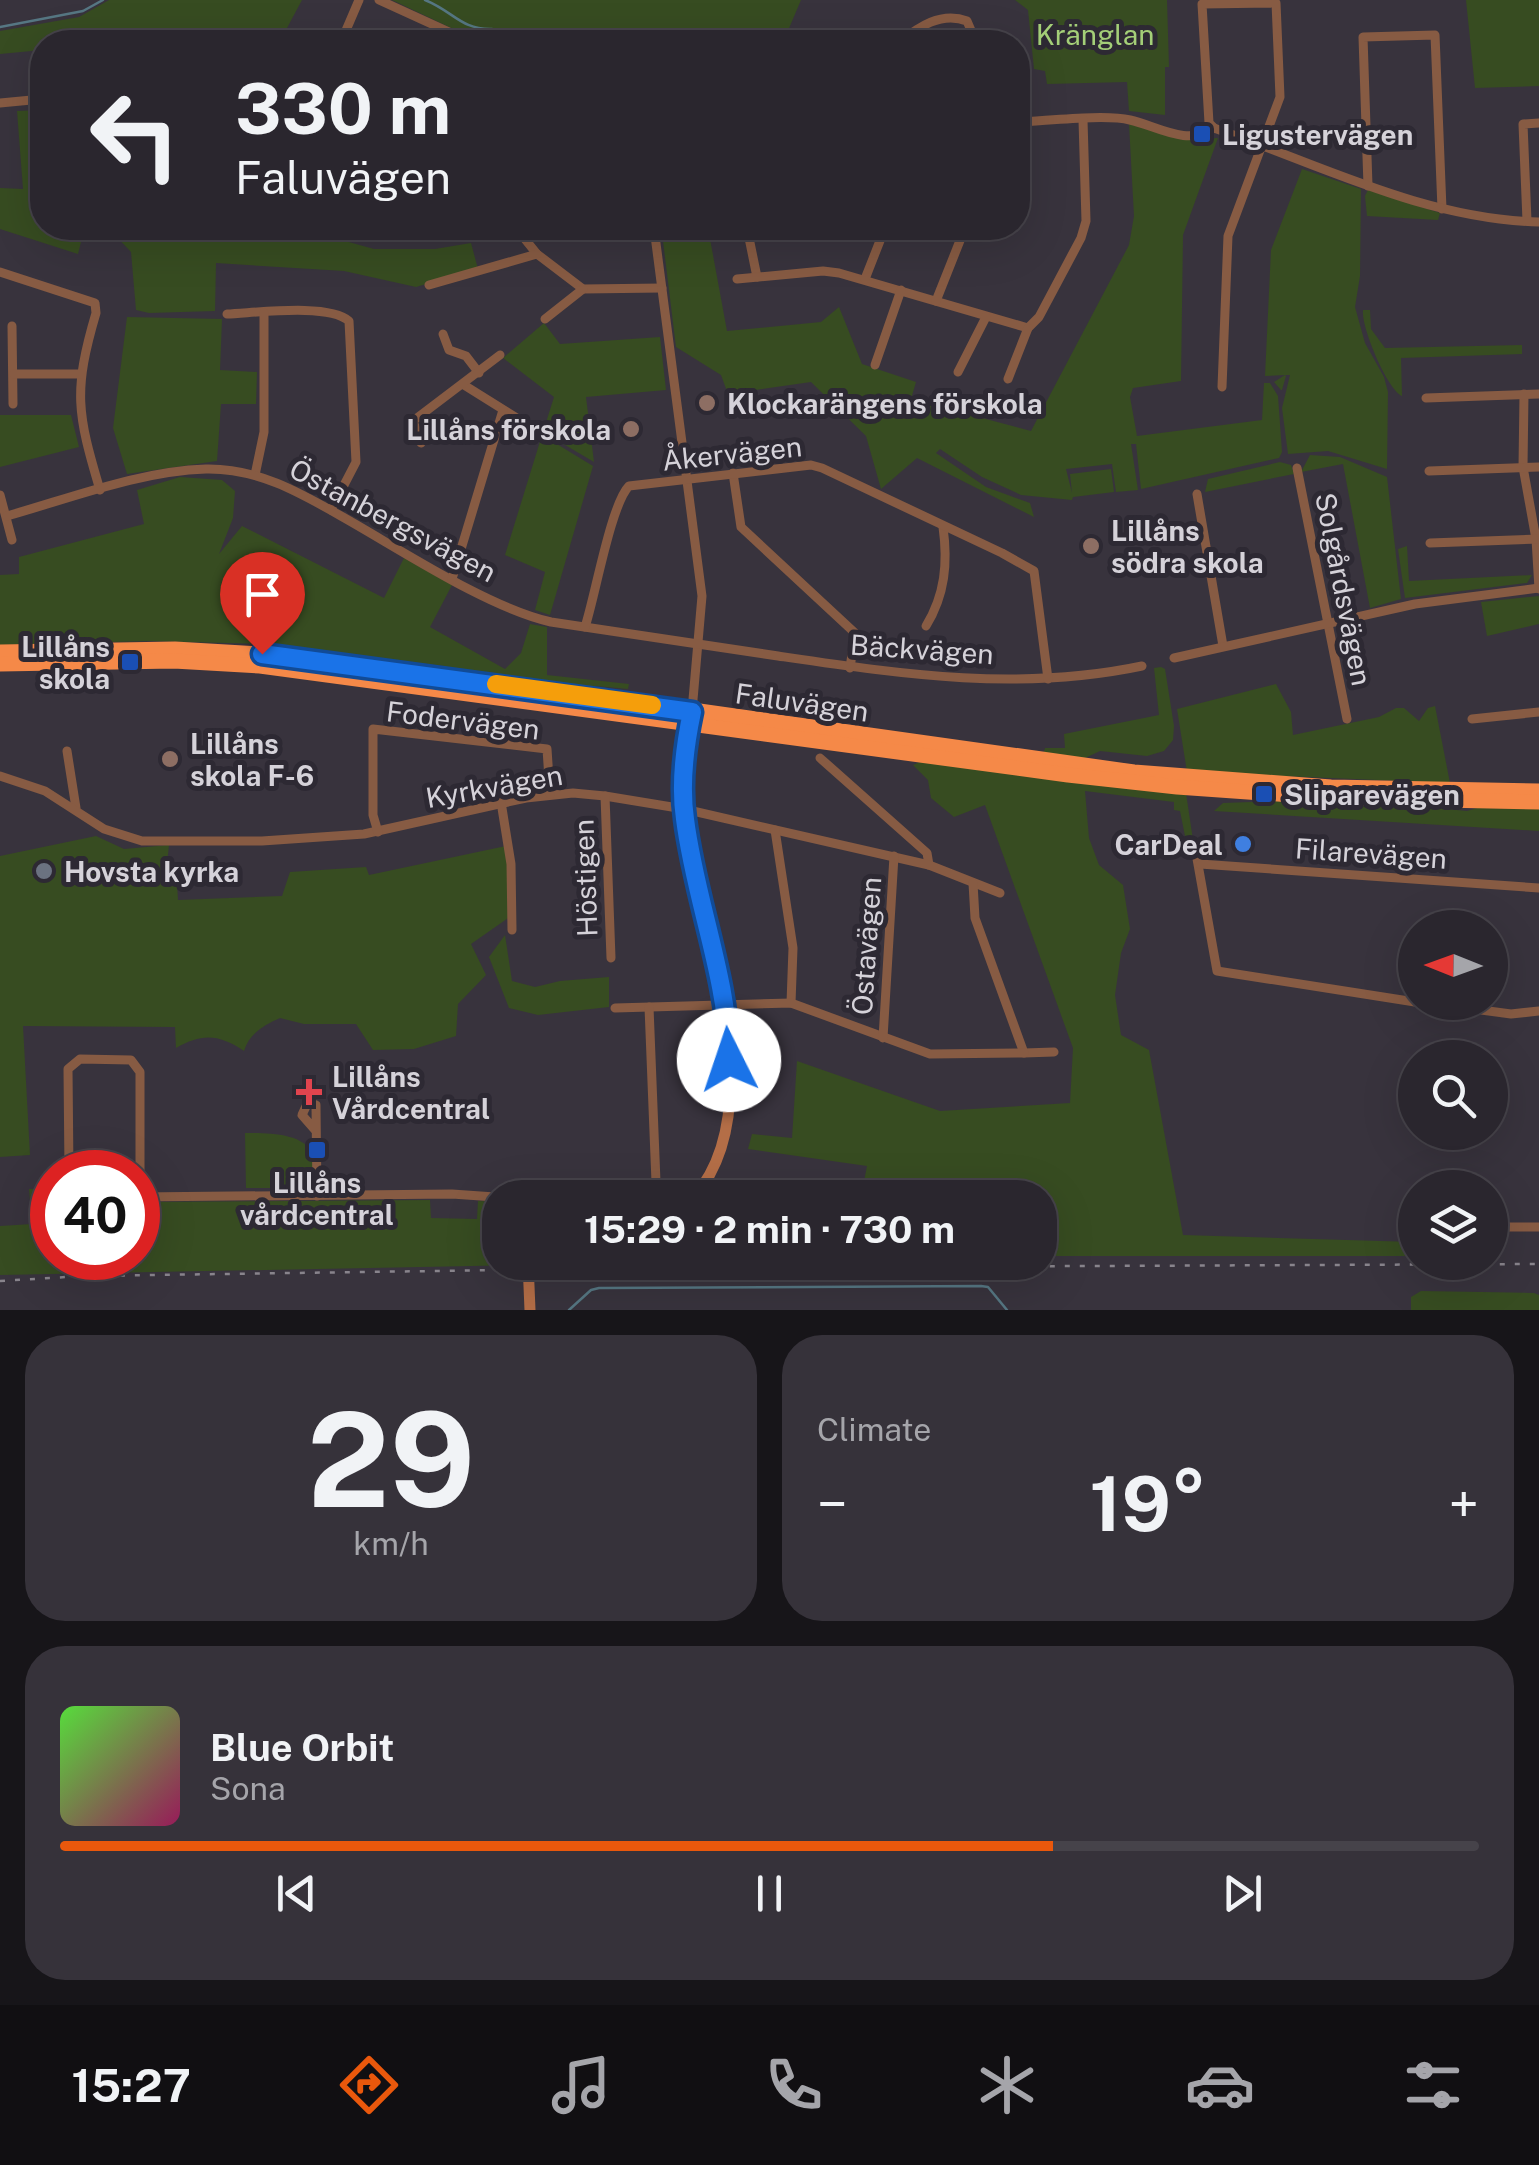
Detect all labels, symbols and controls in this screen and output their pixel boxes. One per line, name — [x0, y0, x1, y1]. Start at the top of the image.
park label: Kränglan — [1036, 18, 1154, 51]
text: 330 m — [235, 67, 451, 150]
icon: left — [70, 70, 200, 200]
place label: Ligustervägen — [1222, 118, 1413, 151]
marker: Ligustervägen — [1191, 123, 1213, 145]
text: Faluvägen — [235, 151, 451, 204]
place label: Klockarängens förskola — [727, 387, 1043, 420]
marker: Klockarängens förskola — [696, 392, 718, 414]
place label: Lillåns förskola — [406, 413, 611, 446]
marker: Lillåns förskola — [620, 418, 642, 440]
street label: Åkervägen — [660, 427, 804, 477]
street label: Östanbergsvägen — [284, 452, 502, 588]
street label: Solgårdsvägen — [1309, 490, 1379, 688]
place label: Lillåns södra skola — [1111, 514, 1264, 579]
marker: Lillåns södra skola — [1080, 535, 1102, 557]
pin — [220, 552, 305, 655]
icon: arrive — [235, 567, 290, 622]
street label: Bäckvägen — [849, 628, 995, 670]
place label: Lillåns skola — [21, 630, 110, 695]
marker: Lillåns skola — [119, 651, 141, 673]
street label: Faluvägen — [733, 676, 871, 728]
street label: Fodervägen — [384, 694, 542, 746]
place label: Lillåns skola F-6 — [190, 727, 314, 792]
marker: Lillåns skola F-6 — [159, 748, 181, 770]
street label: Kyrkvägen — [423, 758, 565, 814]
place label: Sliparevägen — [1284, 778, 1460, 811]
marker: Sliparevägen — [1253, 783, 1275, 805]
street label: Höstigen — [566, 819, 604, 937]
place label: CarDeal — [1115, 828, 1223, 861]
street label: Filarevägen — [1294, 831, 1448, 875]
marker: CarDeal — [1232, 833, 1254, 855]
place label: Hovsta kyrka — [64, 855, 239, 888]
marker: Hovsta kyrka — [33, 860, 55, 882]
street label: Östavägen — [845, 876, 887, 1016]
north arrow — [1398, 910, 1508, 1020]
map controls — [1398, 910, 1508, 1280]
position arrow — [677, 1008, 781, 1112]
button: search — [1398, 1040, 1508, 1150]
place label: Lillåns Vårdcentral — [332, 1060, 490, 1125]
marker: Lillåns Vårdcentral — [296, 1079, 322, 1105]
marker: Lillåns vårdcentral — [306, 1139, 328, 1161]
speed limit sign: 40 — [30, 1150, 160, 1280]
place label: Lillåns vårdcentral — [240, 1166, 394, 1231]
button: layers — [1398, 1170, 1508, 1280]
text: 15:29 · 2 min · 730 m — [584, 1207, 955, 1252]
text: 29 — [307, 1384, 475, 1536]
text: Climate — [817, 1411, 931, 1448]
text: 19° — [1089, 1460, 1207, 1548]
text: − — [817, 1472, 848, 1536]
text: + — [1448, 1472, 1479, 1536]
text: km/h — [353, 1525, 429, 1562]
text: Blue Orbit — [210, 1725, 394, 1770]
text: Sona — [210, 1770, 286, 1807]
icon: previous — [269, 1866, 324, 1921]
icon: pause — [742, 1866, 797, 1921]
icon: next — [1215, 1866, 1270, 1921]
icon: directions — [334, 2050, 404, 2120]
icon: music — [546, 2050, 616, 2120]
icon: phone — [759, 2050, 829, 2120]
icon: climate — [972, 2050, 1042, 2120]
icon: car — [1185, 2050, 1255, 2120]
icon: filters — [1398, 2050, 1468, 2120]
text: 15:27 — [71, 2059, 191, 2112]

